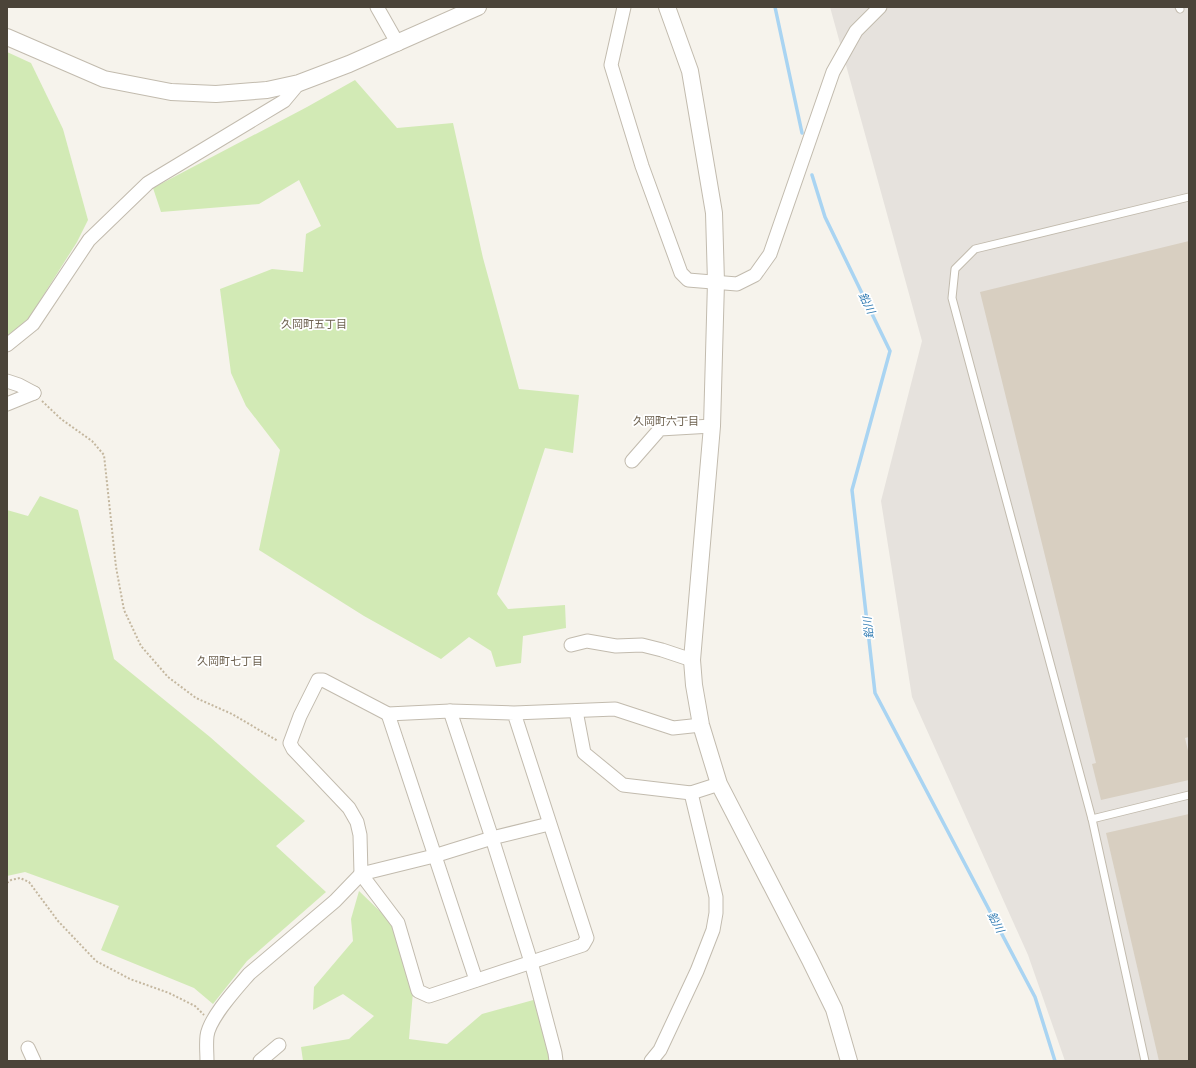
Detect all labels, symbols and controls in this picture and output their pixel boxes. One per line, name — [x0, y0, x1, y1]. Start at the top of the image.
water label: 鉛川 — [857, 290, 878, 316]
district label: 久岡町五丁目 — [281, 318, 347, 330]
district label: 久岡町六丁目 — [633, 415, 699, 427]
water label: 鉛川 — [861, 615, 875, 640]
district label: 久岡町七丁目 — [197, 655, 263, 667]
water label: 鉛川 — [986, 909, 1007, 935]

